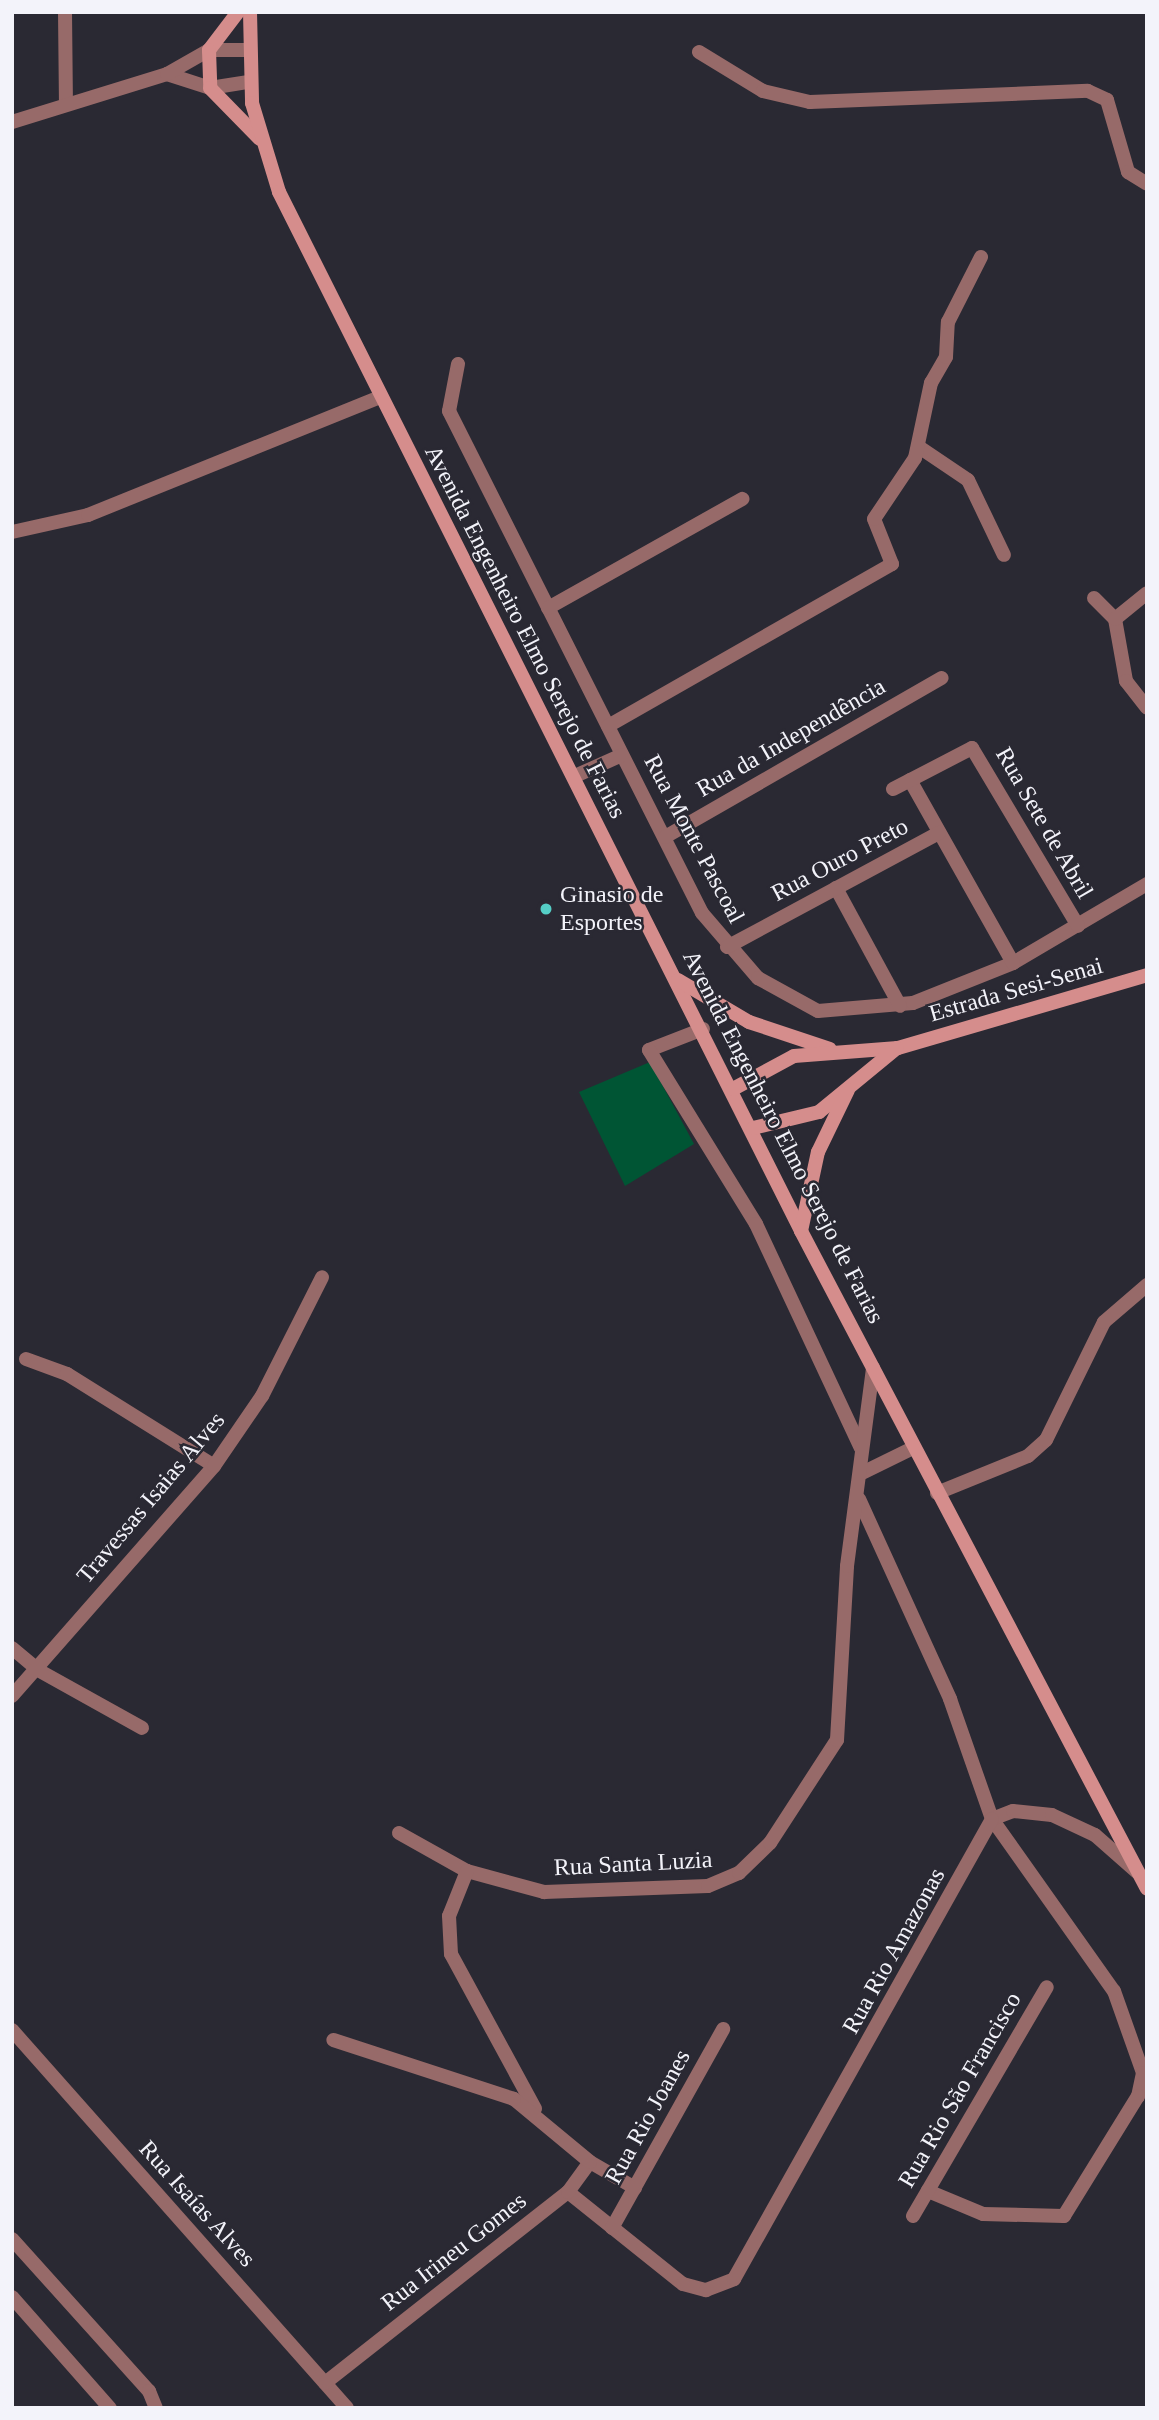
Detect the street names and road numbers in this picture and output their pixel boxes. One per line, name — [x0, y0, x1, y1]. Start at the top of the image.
street label: Avenida Engenheiro Elmo Serejo de Farias — [418, 441, 632, 823]
street label: Rua da Independência — [691, 672, 891, 804]
street label: Rua Sete de Abril — [989, 742, 1099, 904]
street label: Rua Monte Pascoal — [637, 750, 751, 928]
street label: Rua Ouro Preto — [767, 812, 913, 908]
street label: Avenida Engenheiro Elmo Serejo de Farias — [676, 946, 890, 1328]
street label: Estrada Sesi-Senai — [926, 951, 1106, 1029]
street label: Travessas Isaias Alves — [70, 1406, 232, 1590]
street label: Rua Santa Luzia — [553, 1845, 713, 1883]
street label: Rua Rio Amazonas — [836, 1862, 952, 2040]
street label: Rua Rio São Francisco — [892, 1987, 1028, 2193]
street label: Rua Rio Joanes — [599, 2045, 697, 2189]
street label: Rua Isaías Alves — [132, 2134, 262, 2274]
street label: Rua Irineu Gomes — [376, 2186, 532, 2318]

